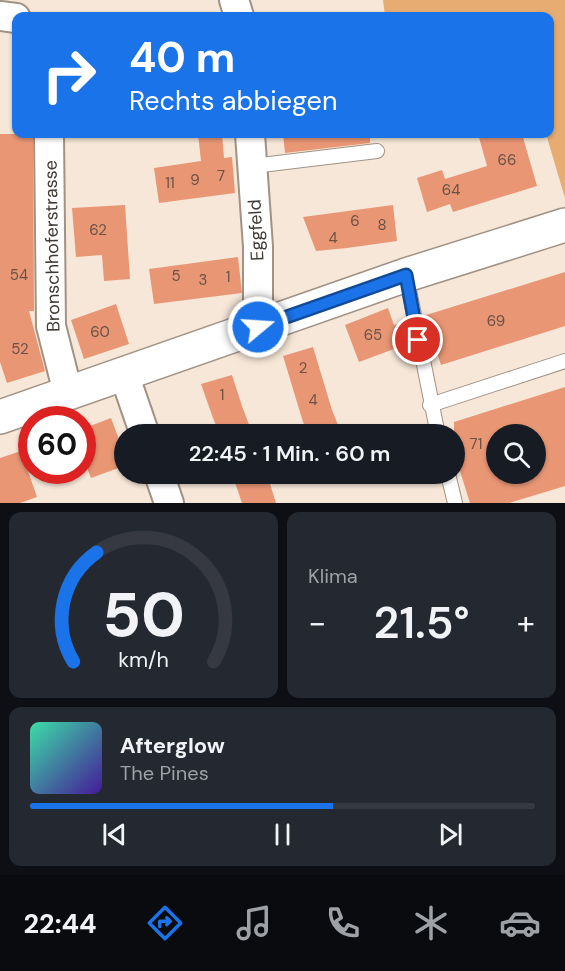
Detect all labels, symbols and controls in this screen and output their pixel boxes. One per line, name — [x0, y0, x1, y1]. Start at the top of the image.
text: 40 m — [129, 30, 235, 85]
icon: right — [30, 36, 108, 114]
text: Rechts abbiegen — [129, 83, 337, 118]
house number: 66 — [498, 150, 516, 170]
street label: Bronschhoferstrasse — [39, 160, 65, 332]
house number: 7 — [217, 166, 225, 186]
house number: 9 — [190, 170, 200, 190]
house number: 11 — [165, 173, 175, 193]
house number: 64 — [442, 180, 460, 200]
street label: Eggfeld — [242, 199, 270, 261]
house number: 6 — [350, 211, 360, 231]
house number: 8 — [377, 215, 387, 235]
house number: 62 — [89, 220, 107, 240]
house number: 4 — [328, 228, 338, 248]
house number: 54 — [10, 265, 28, 285]
house number: 5 — [171, 266, 181, 286]
house number: 1 — [226, 267, 230, 287]
house number: 3 — [199, 270, 207, 290]
position arrow — [226, 295, 290, 359]
house number: 69 — [487, 311, 505, 331]
pin — [392, 314, 443, 365]
house number: 60 — [90, 322, 110, 342]
icon: arrive — [401, 323, 434, 356]
house number: 65 — [364, 325, 382, 345]
house number: 52 — [11, 339, 29, 359]
house number: 2 — [299, 358, 307, 378]
house number: 1 — [220, 385, 224, 405]
house number: 4 — [308, 390, 318, 410]
speed limit sign: 60 — [18, 406, 96, 484]
map controls — [486, 424, 546, 484]
button: search — [486, 424, 546, 484]
house number: 71 — [470, 434, 482, 454]
text: 22:45 · 1 Min. · 60 m — [189, 439, 390, 468]
text: Klima — [308, 563, 358, 589]
text: 50 — [102, 574, 185, 655]
text: 21.5° — [373, 593, 470, 652]
text: − — [308, 601, 326, 644]
text: + — [517, 601, 535, 644]
text: km/h — [118, 646, 169, 674]
text: Afterglow — [120, 731, 225, 760]
text: The Pines — [120, 760, 209, 786]
icon: previous — [98, 818, 131, 851]
icon: pause — [266, 818, 299, 851]
icon: next — [434, 818, 467, 851]
icon: directions — [144, 902, 186, 944]
icon: music — [233, 902, 275, 944]
icon: phone — [322, 902, 364, 944]
icon: climate — [410, 902, 452, 944]
icon: car — [499, 902, 541, 944]
text: 22:44 — [23, 906, 97, 941]

